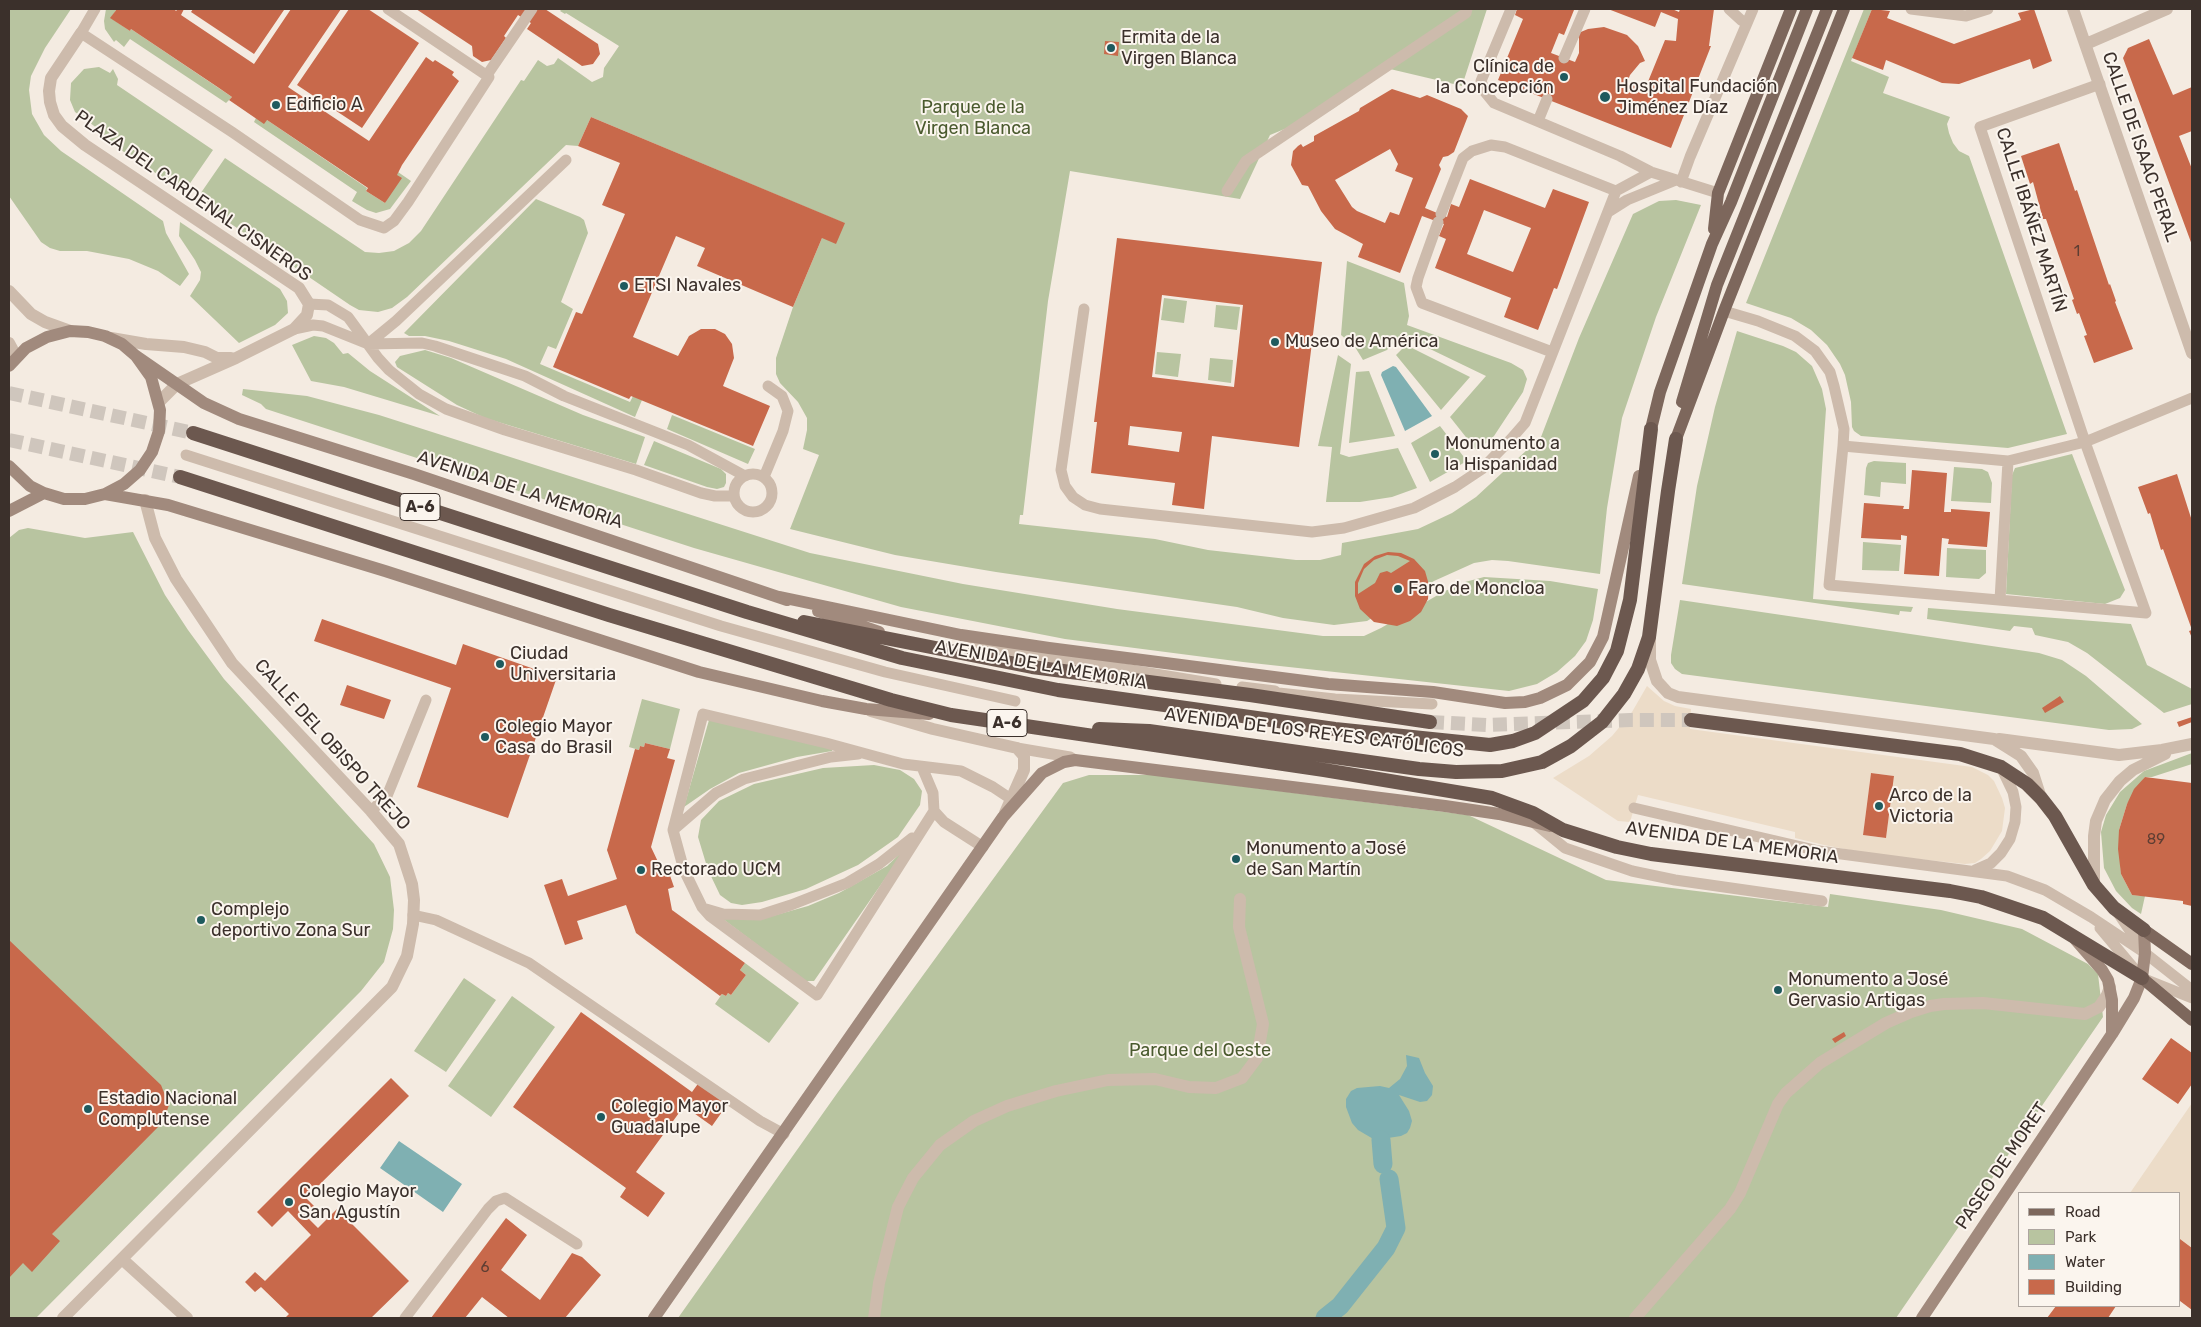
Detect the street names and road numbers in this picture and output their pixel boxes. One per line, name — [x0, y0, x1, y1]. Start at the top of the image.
street label: CALLE DE ISAAC PERAL — [2097, 49, 2183, 245]
street label: PLAZA DEL CARDENAL CISNEROS — [71, 106, 315, 286]
street label: CALLE IBÁÑEZ MARTÍN — [1991, 125, 2071, 315]
street label: AVENIDA DE LA MEMORIA — [415, 447, 625, 533]
road number: A-6 — [400, 494, 440, 520]
street label: AVENIDA DE LA MEMORIA — [933, 636, 1149, 694]
street label: CALLE DEL OBISPO TREJO — [250, 655, 414, 835]
street label: AVENIDA DE LOS REYES CATÓLICOS — [1163, 704, 1465, 762]
road number: A-6 — [987, 710, 1027, 736]
street label: AVENIDA DE LA MEMORIA — [1624, 817, 1840, 869]
street label: PASEO DE MORET — [1951, 1098, 2053, 1234]

